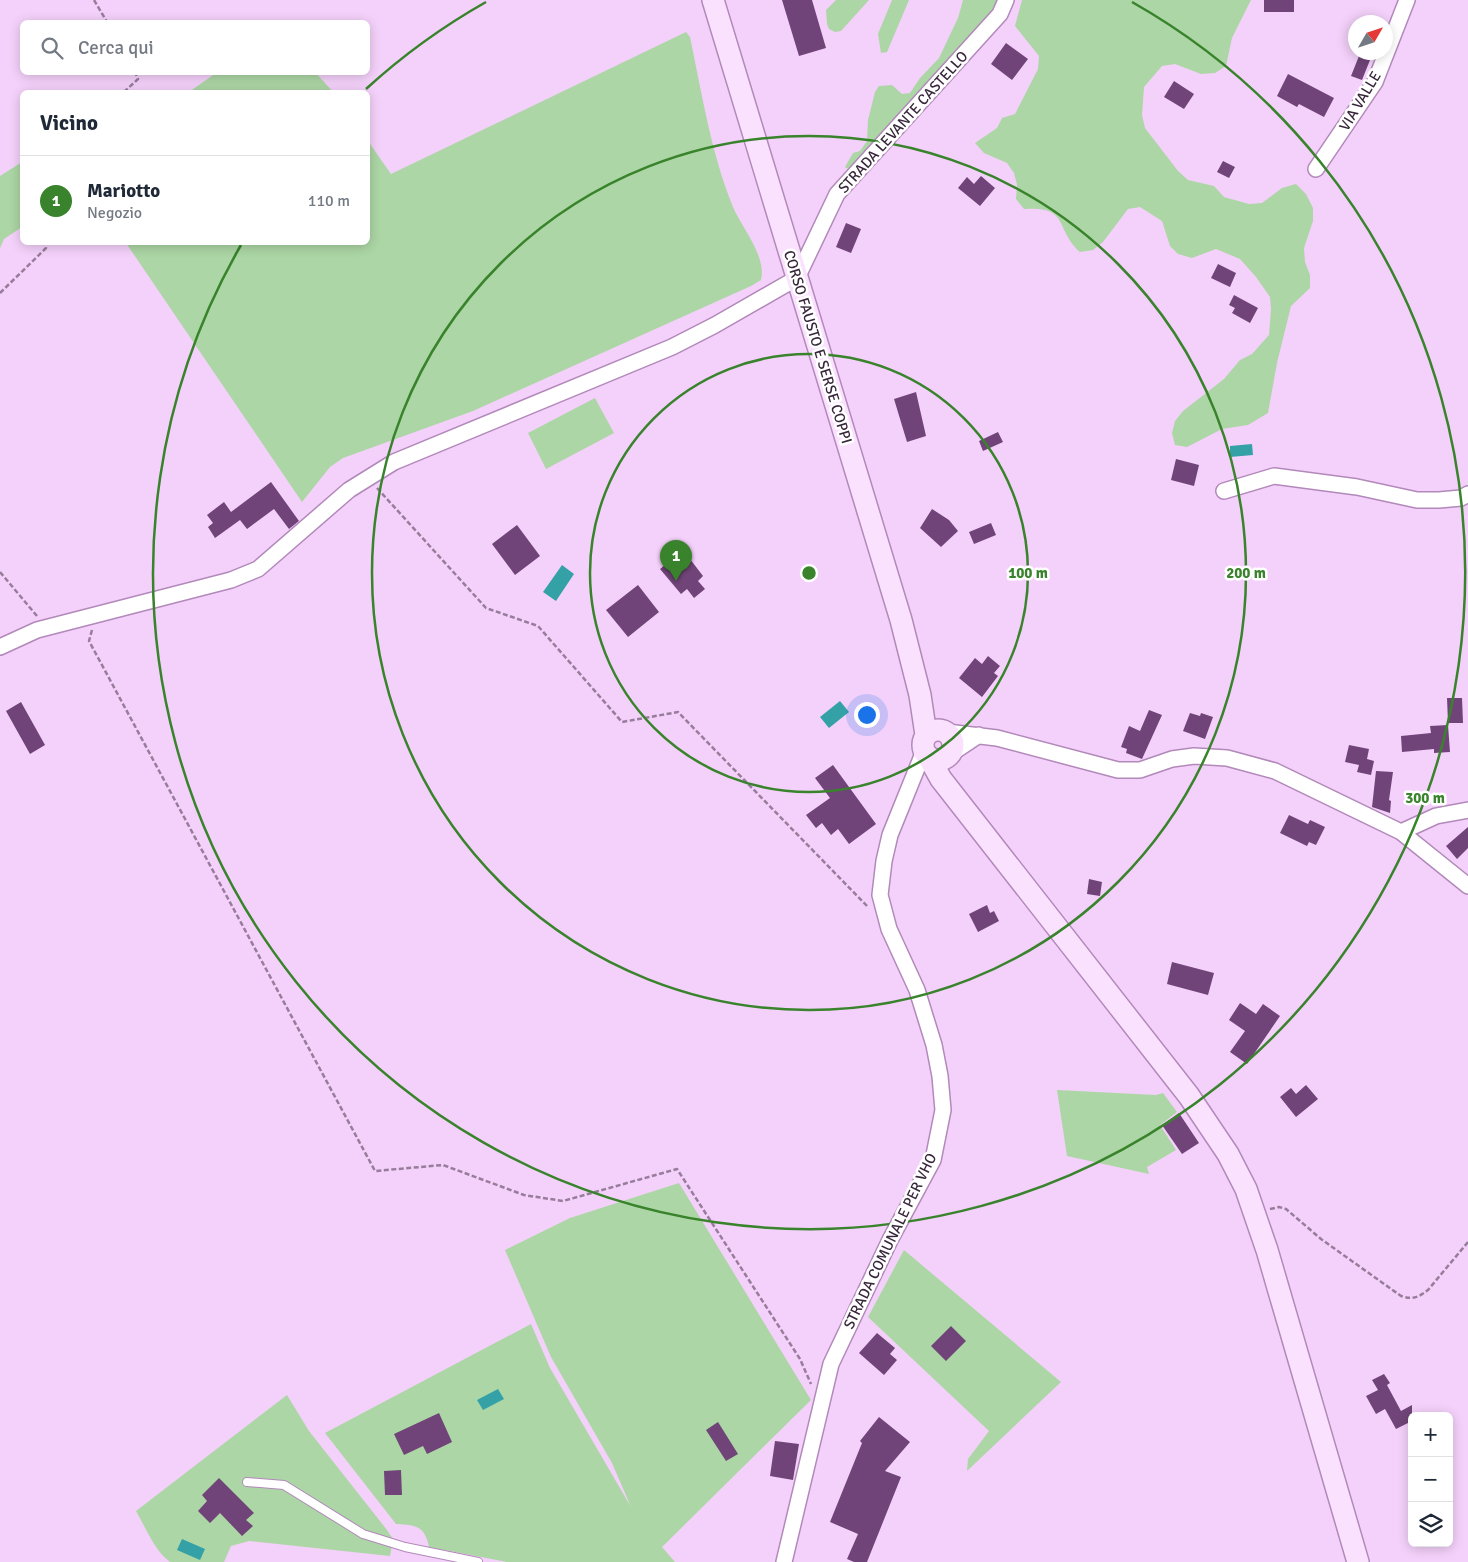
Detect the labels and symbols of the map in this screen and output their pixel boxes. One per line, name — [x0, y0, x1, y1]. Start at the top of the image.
north arrow — [1348, 15, 1393, 60]
street label: STRADA LEVANTE CASTELLO — [834, 47, 972, 197]
street label: VIA VALLE — [1335, 68, 1385, 134]
street label: CORSO FAUSTO E SERSE COPPI — [780, 248, 856, 446]
pin: 1 — [660, 540, 692, 581]
centre of rings — [800, 564, 818, 582]
text: 100 m — [1008, 564, 1048, 582]
text: 200 m — [1226, 564, 1266, 582]
your location — [854, 702, 880, 728]
text: 300 m — [1405, 789, 1445, 807]
street label: STRADA COMUNALE PER VHO — [840, 1150, 940, 1332]

